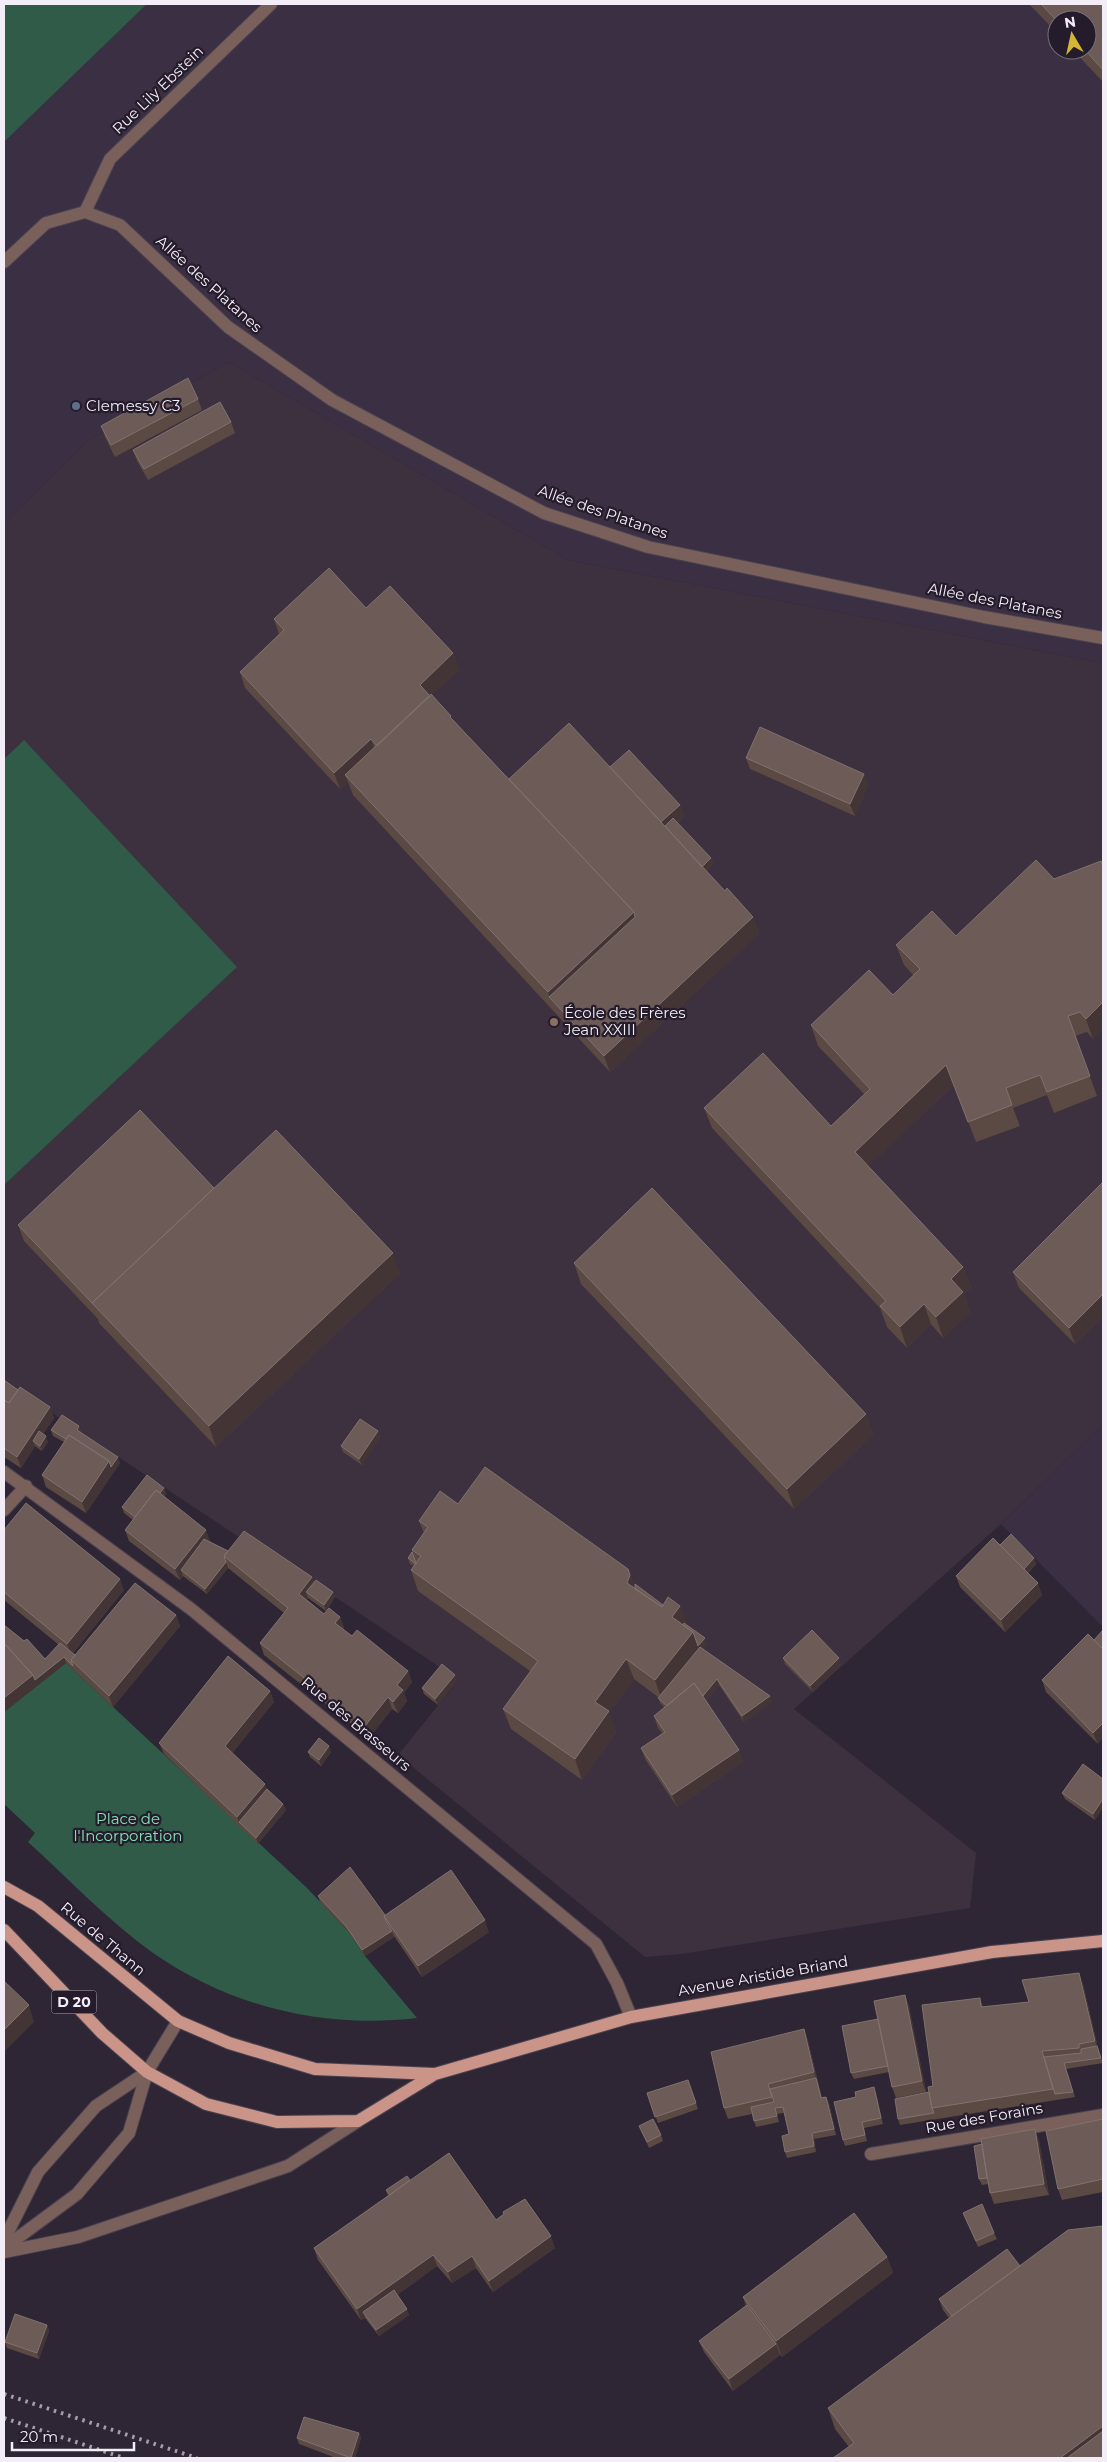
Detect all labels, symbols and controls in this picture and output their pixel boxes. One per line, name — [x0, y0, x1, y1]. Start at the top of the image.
north arrow — [1047, 10, 1097, 60]
text: N — [1063, 12, 1077, 32]
street label: Rue Lily Ebstein — [108, 41, 207, 138]
street label: Allée des Platanes — [152, 231, 266, 336]
place label: Clemessy C3 — [86, 396, 180, 415]
marker: Clemessy C3 — [70, 400, 82, 412]
street label: Allée des Platanes — [536, 480, 671, 543]
street label: Allée des Platanes — [926, 578, 1064, 623]
place label: École des Frères Jean XXIII — [563, 1003, 686, 1039]
marker: École des Frères Jean XXIII — [548, 1016, 560, 1028]
street label: Rue des Brasseurs — [298, 1672, 415, 1775]
park label: Place de l'Incorporation — [74, 1809, 182, 1845]
street label: Rue de Thann — [57, 1898, 150, 1980]
street label: Avenue Aristide Briand — [676, 1951, 849, 2000]
road number: D 20 — [52, 1990, 96, 2014]
street label: Rue des Forains — [924, 2098, 1044, 2137]
scale bar — [12, 2420, 135, 2452]
text: 20 m — [20, 2427, 58, 2446]

